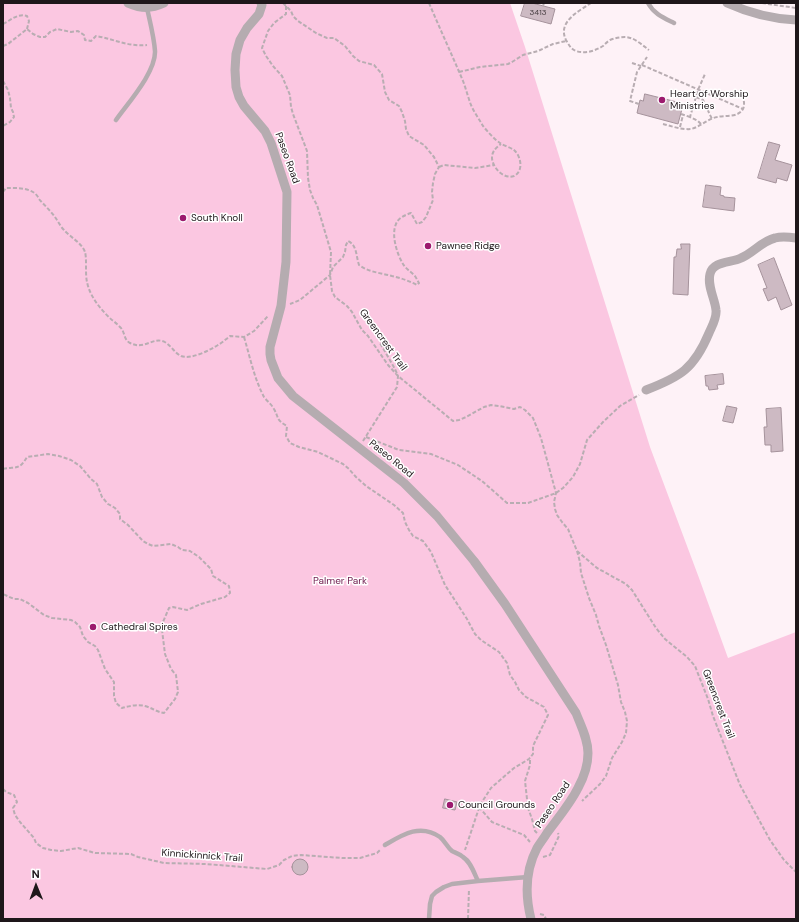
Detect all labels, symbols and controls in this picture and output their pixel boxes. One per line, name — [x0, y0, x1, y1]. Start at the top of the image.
house number: 3413 — [530, 8, 546, 18]
place label: Heart of Worship Ministries — [670, 88, 748, 112]
marker: Heart of Worship Ministries — [657, 95, 667, 105]
street label: Paseo Road — [272, 131, 302, 185]
place label: South Knoll — [191, 212, 243, 224]
marker: South Knoll — [178, 213, 188, 223]
place label: Pawnee Ridge — [436, 240, 500, 252]
marker: Pawnee Ridge — [423, 241, 433, 251]
street label: Greencrest Trail — [357, 307, 409, 373]
street label: Paseo Road — [366, 437, 416, 481]
park label: Palmer Park — [313, 575, 367, 587]
place label: Cathedral Spires — [101, 621, 178, 633]
marker: Cathedral Spires — [88, 622, 98, 632]
street label: Greencrest Trail — [699, 668, 737, 740]
street label: Paseo Road — [533, 779, 573, 831]
place label: Council Grounds — [458, 799, 535, 811]
marker: Council Grounds — [445, 800, 455, 810]
street label: Kinnickinnick Trail — [161, 847, 243, 865]
north arrow — [16, 866, 56, 906]
text: N — [32, 867, 40, 881]

